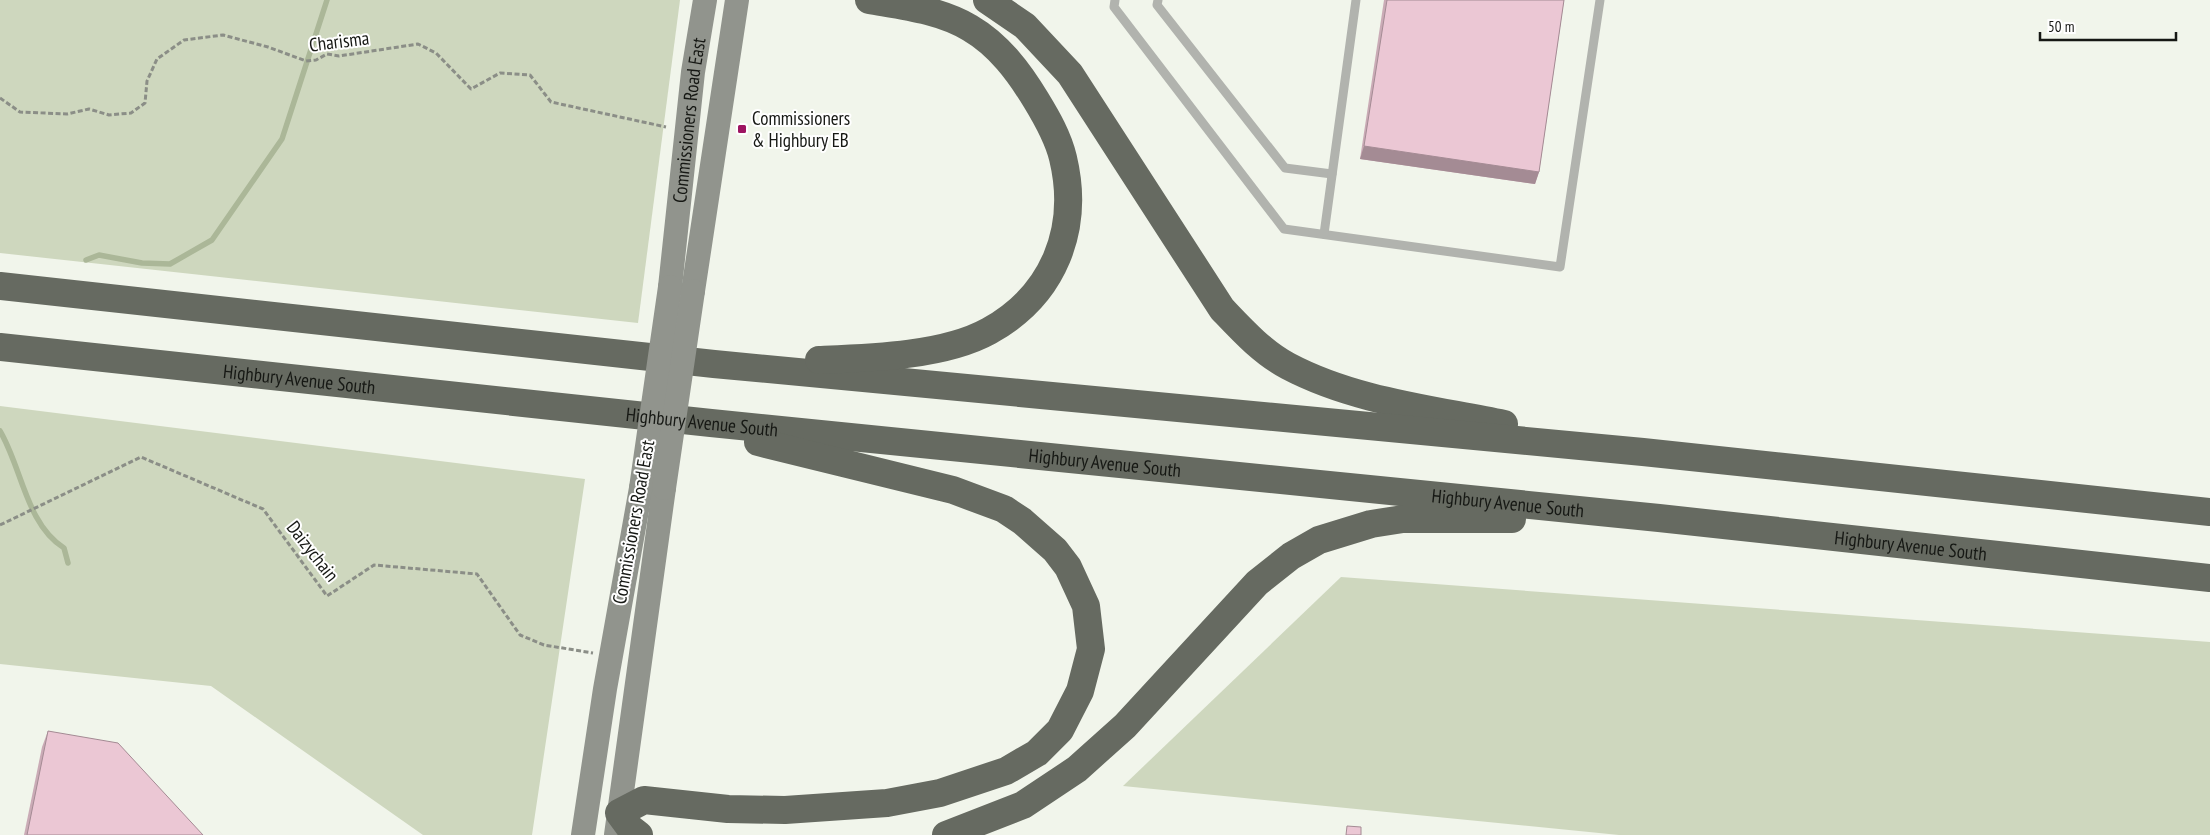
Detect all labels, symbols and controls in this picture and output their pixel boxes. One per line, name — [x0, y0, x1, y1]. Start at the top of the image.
scale bar — [2040, 10, 2176, 42]
text: 50 m — [2048, 17, 2074, 36]
street label: Charisma — [308, 25, 370, 57]
street label: Commissioners Road East — [667, 35, 711, 204]
place label: Commissioners & Highbury EB — [752, 106, 850, 152]
marker: Commissioners & Highbury EB — [736, 123, 748, 135]
street label: Highbury Avenue South — [222, 359, 377, 399]
street label: Highbury Avenue South — [625, 402, 779, 442]
street label: Commissioners Road East — [607, 437, 659, 606]
street label: Highbury Avenue South — [1028, 443, 1182, 482]
street label: Highbury Avenue South — [1431, 483, 1585, 522]
street label: Daizychain — [282, 516, 344, 586]
street label: Highbury Avenue South — [1833, 525, 1988, 566]

